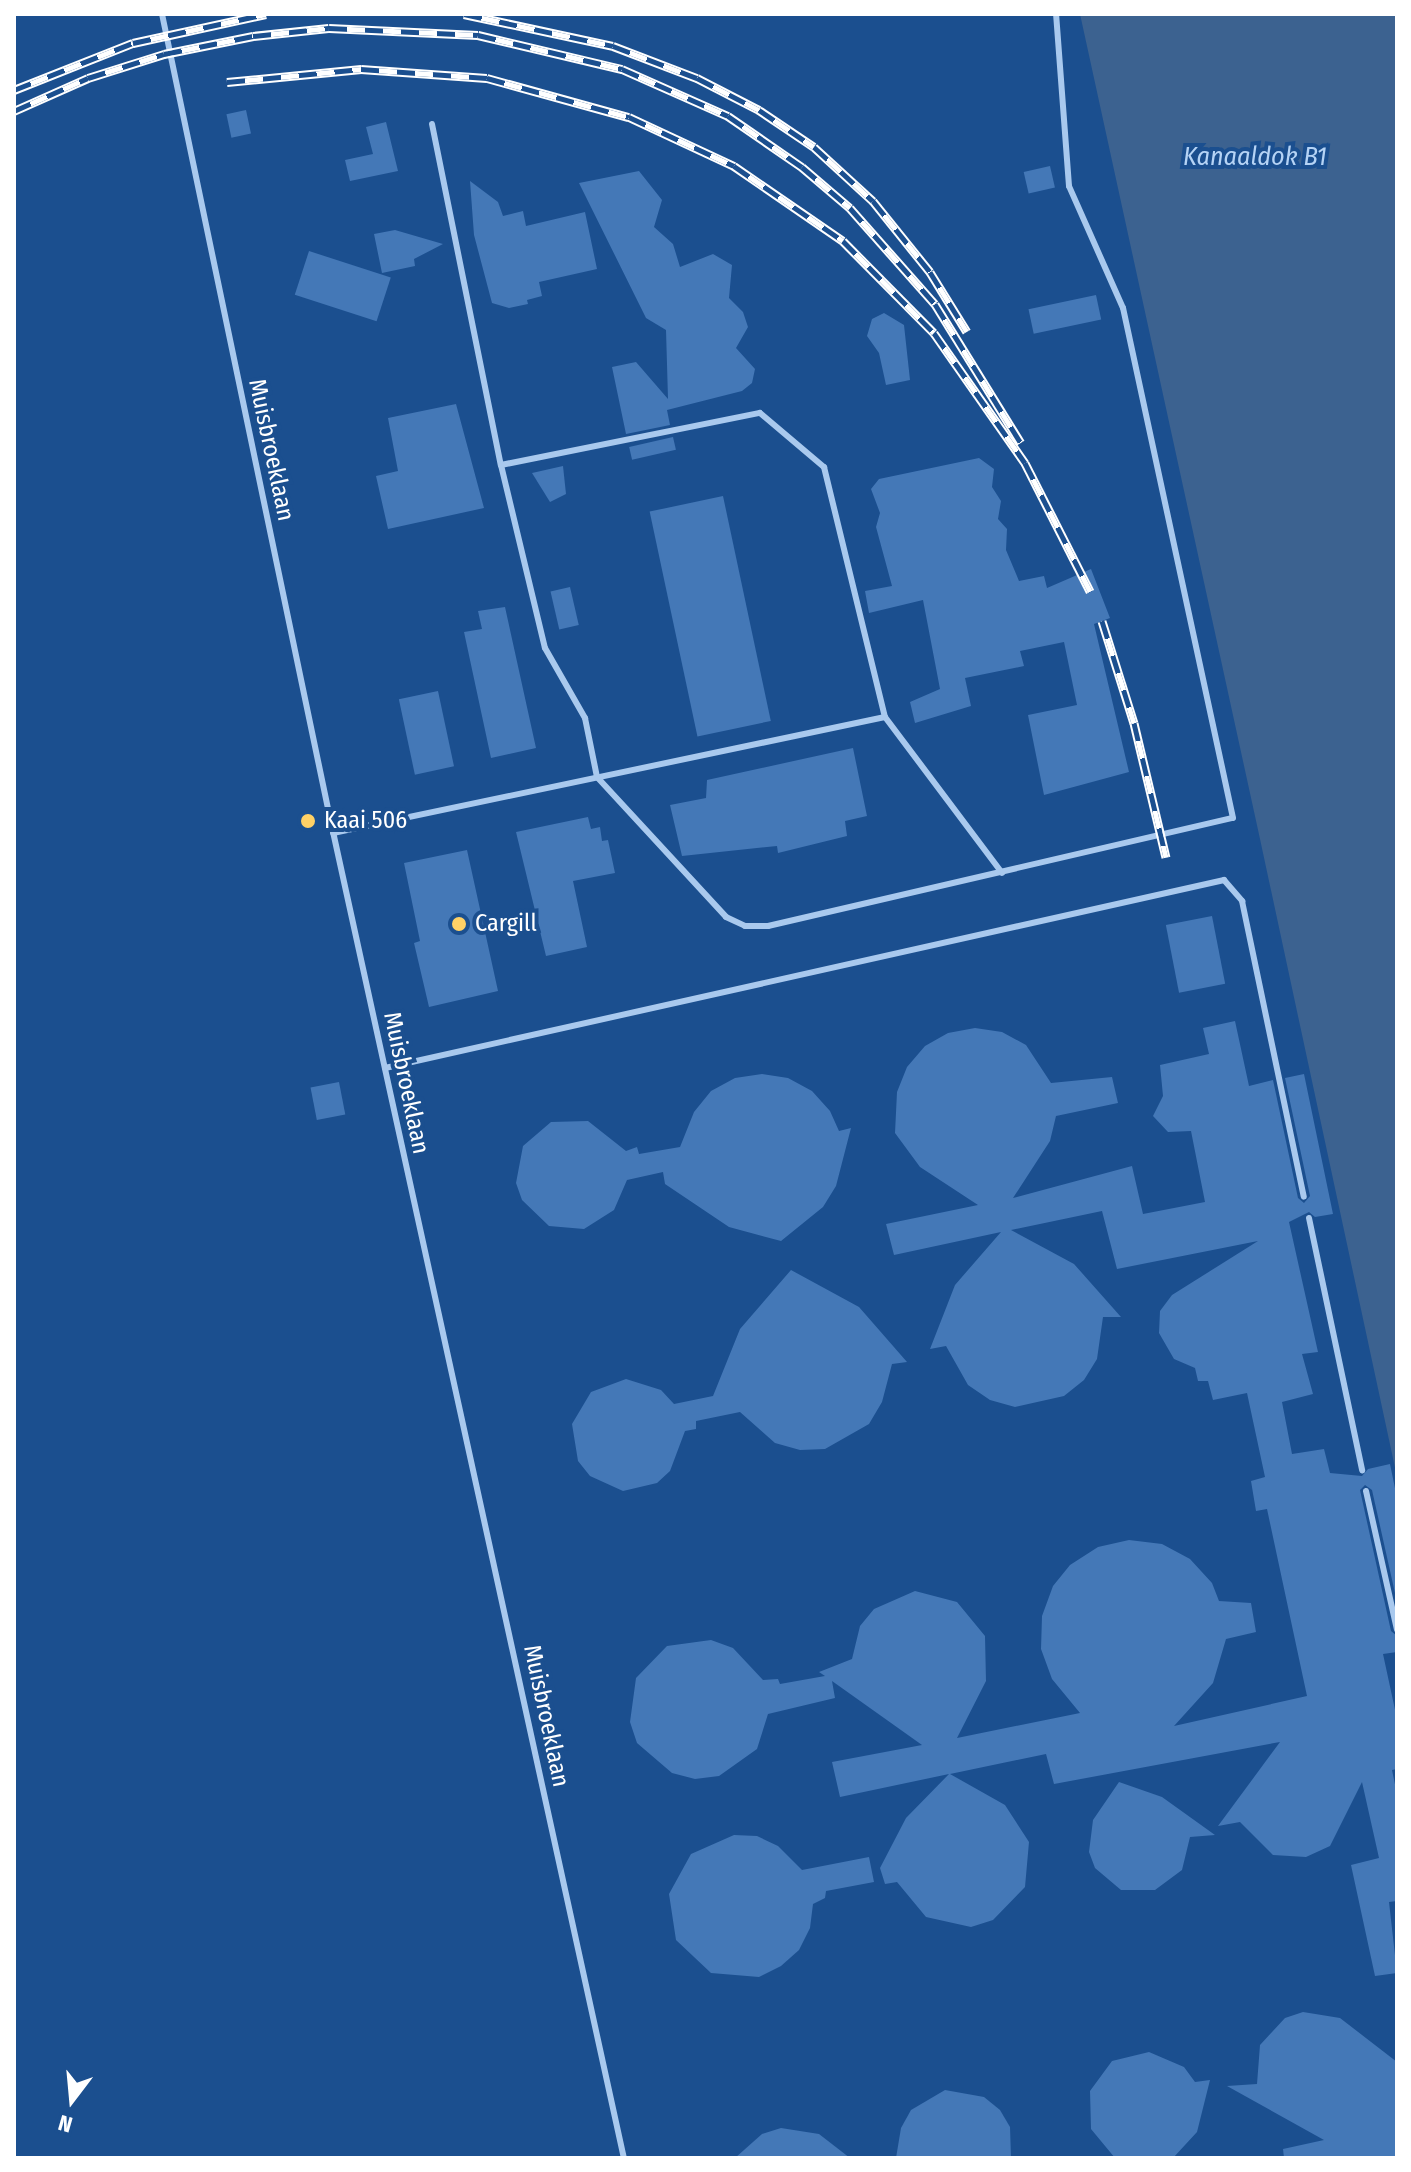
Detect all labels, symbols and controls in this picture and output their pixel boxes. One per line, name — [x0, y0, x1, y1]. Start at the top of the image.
water label: Kanaaldok B1 — [1183, 141, 1327, 173]
street label: Muisbroeklaan — [242, 376, 300, 524]
place label: Kaai 506 — [324, 807, 407, 835]
marker: Kaai 506 — [299, 812, 317, 830]
place label: Cargill — [475, 910, 537, 938]
marker: Cargill — [450, 915, 468, 933]
street label: Muisbroeklaan — [377, 1009, 435, 1157]
street label: Muisbroeklaan — [517, 1642, 575, 1790]
north arrow — [32, 2060, 112, 2140]
text: N — [55, 2109, 75, 2138]

